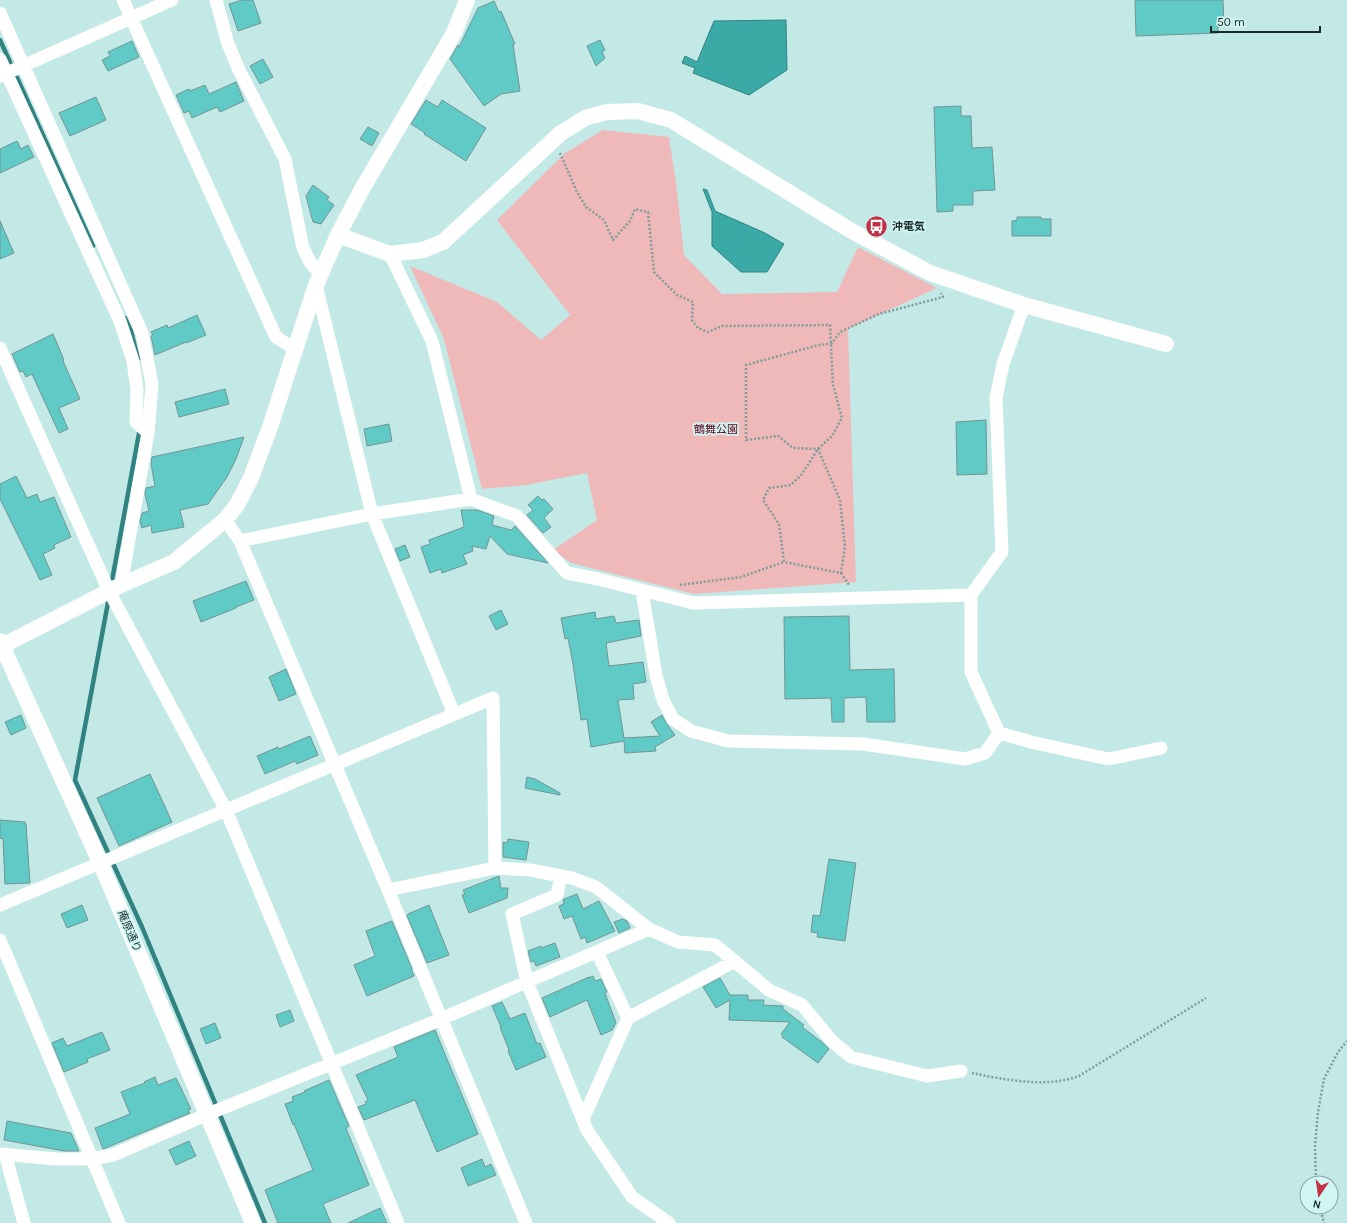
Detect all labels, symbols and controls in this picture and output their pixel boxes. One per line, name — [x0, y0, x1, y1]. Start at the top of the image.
scale bar — [1211, 8, 1320, 34]
text: 50 m — [1217, 15, 1245, 29]
bus stop icon: 沖電気 — [864, 213, 890, 239]
place label: 沖電気 — [892, 220, 925, 233]
park label: 鶴舞公園 — [694, 423, 738, 436]
street label: 庵原通り — [115, 908, 144, 954]
north arrow — [1299, 1175, 1339, 1215]
text: N — [1312, 1197, 1322, 1211]

